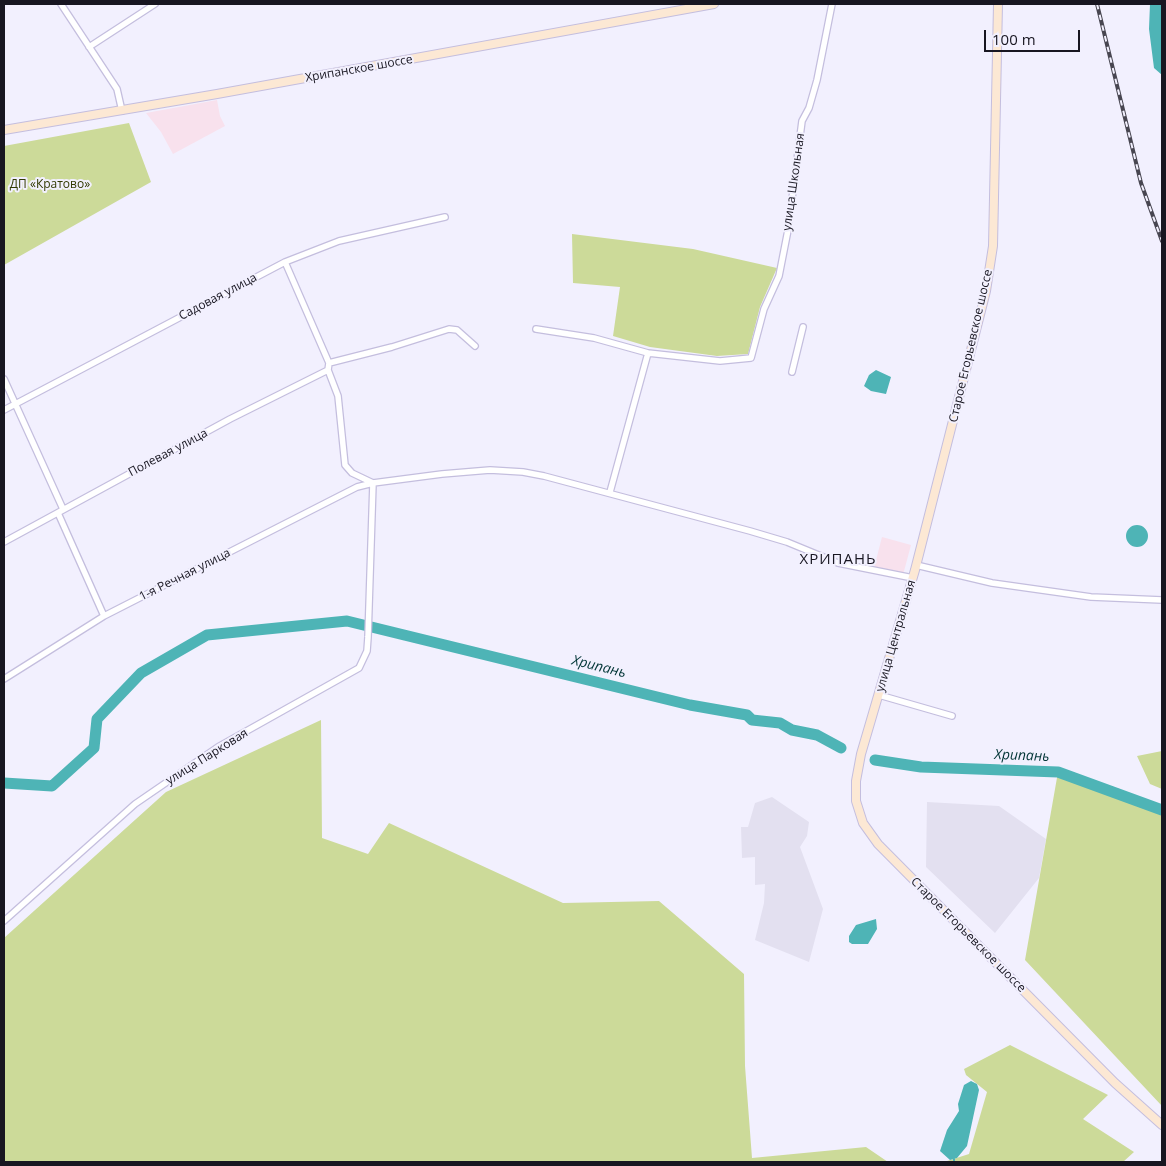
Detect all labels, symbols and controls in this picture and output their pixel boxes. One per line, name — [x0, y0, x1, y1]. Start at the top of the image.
scale bar — [986, 20, 1082, 52]
text: 100 m — [992, 29, 1036, 49]
street label: Хрипанское шоссе — [304, 52, 414, 86]
street label: улица Школьная — [780, 132, 808, 232]
park label: ДП «Кратово» — [10, 178, 90, 192]
street label: Старое Егорьевское шоссе — [946, 268, 996, 424]
street label: Садовая улица — [176, 270, 260, 324]
street label: Полевая улица — [126, 426, 210, 480]
street label: 1-я Речная улица — [137, 546, 233, 604]
district label: ХРИПАНЬ — [799, 551, 877, 569]
street label: улица Центральная — [873, 579, 919, 693]
water label: Хрипань — [570, 652, 628, 682]
street label: улица Парковая — [163, 726, 251, 788]
water label: Хрипань — [994, 747, 1050, 765]
street label: Старое Егорьевское шоссе — [908, 875, 1028, 995]

